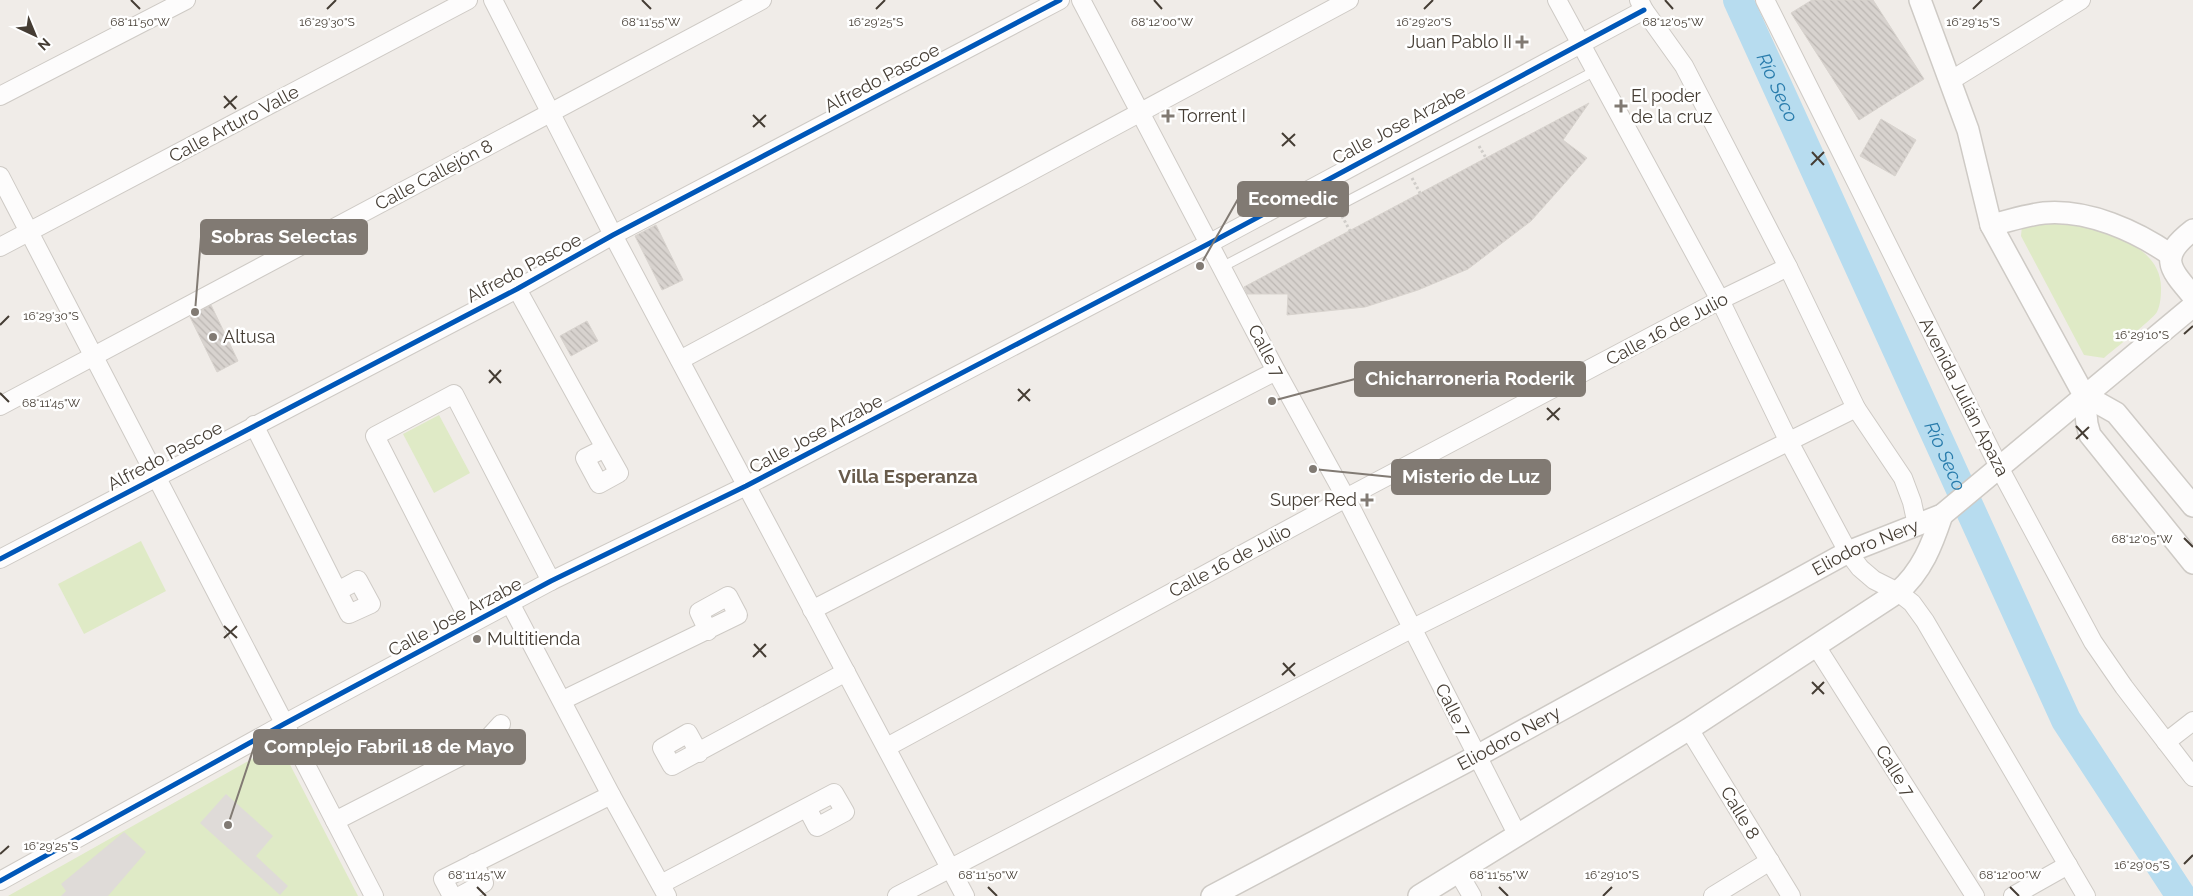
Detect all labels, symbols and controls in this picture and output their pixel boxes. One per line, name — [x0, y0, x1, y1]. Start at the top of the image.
north arrow — [10, 10, 60, 60]
text: 68°11'50"W — [110, 15, 170, 29]
text: 16°29'30"S — [299, 15, 355, 29]
text: 68°11'55"W — [622, 15, 681, 29]
text: 16°29'25"S — [849, 15, 903, 29]
text: 68°12'00"W — [1131, 15, 1193, 29]
text: 16°29'20"S — [1396, 15, 1452, 29]
text: 68°12'05"W — [1642, 15, 1704, 29]
text: 16°29'15"S — [1946, 15, 2000, 29]
place label: Juan Pablo II — [1407, 31, 1512, 52]
text: N — [35, 35, 53, 54]
marker: Juan Pablo II — [1516, 36, 1528, 48]
street label: Alfredo Pascoe — [821, 38, 943, 117]
water label: Río Seco — [1753, 49, 1803, 126]
street label: Calle Arturo Valle — [165, 80, 303, 167]
street label: Calle Jose Arzabe — [1329, 80, 1469, 169]
place label: El poder de la cruz — [1631, 85, 1713, 127]
marker: El poder de la cruz — [1615, 100, 1627, 112]
place label: Torrent I — [1178, 105, 1246, 126]
marker: Torrent I — [1162, 110, 1174, 122]
street label: Calle Callejón 8 — [371, 135, 496, 214]
callout: Ecomedic — [1238, 182, 1348, 216]
text: Ecomedic — [1248, 187, 1338, 209]
callout: Sobras Selectas — [201, 220, 367, 254]
text: Sobras Selectas — [211, 225, 357, 247]
street label: Alfredo Pascoe — [463, 228, 585, 307]
street label: Calle 16 de Julio — [1602, 287, 1732, 370]
text: 16°29'30"S — [23, 309, 79, 323]
street label: Avenida Julián Apaza — [1915, 314, 2014, 480]
street label: Calle 7 — [1244, 321, 1289, 381]
place label: Altusa — [223, 326, 275, 347]
text: 16°29'10"S — [2115, 328, 2169, 342]
marker: Altusa — [207, 331, 219, 343]
callout: Chicharroneria Roderik — [1355, 362, 1585, 396]
text: Chicharroneria Roderik — [1365, 367, 1575, 389]
street label: Calle Jose Arzabe — [746, 389, 886, 478]
text: 68°11'45"W — [22, 396, 81, 410]
street label: Alfredo Pascoe — [104, 416, 226, 495]
water label: Río Seco — [1920, 418, 1971, 494]
callout: Misterio de Luz — [1392, 460, 1550, 494]
district label: Villa Esperanza — [838, 465, 978, 487]
text: Misterio de Luz — [1402, 465, 1540, 487]
place label: Super Red — [1270, 489, 1357, 510]
marker: Super Red — [1361, 494, 1373, 506]
street label: Eliodoro Nery — [1808, 514, 1922, 580]
street label: Calle 16 de Julio — [1165, 519, 1295, 602]
text: 68°12'05"W — [2111, 532, 2173, 546]
street label: Calle Jose Arzabe — [385, 572, 525, 661]
place label: Multitienda — [487, 628, 580, 649]
marker: Multitienda — [471, 633, 483, 645]
street label: Calle 7 — [1431, 680, 1476, 740]
street label: Eliodoro Nery — [1453, 701, 1564, 775]
callout: Complejo Fabril 18 de Mayo — [254, 730, 525, 764]
text: Complejo Fabril 18 de Mayo — [264, 735, 514, 757]
street label: Calle 7 — [1871, 741, 1920, 801]
street label: Calle 8 — [1717, 783, 1764, 843]
text: 16°29'25"S — [24, 839, 78, 853]
text: 16°29'05"S — [2114, 858, 2170, 872]
text: 68°11'45"W — [448, 868, 507, 882]
text: 68°11'50"W — [958, 868, 1018, 882]
text: 68°11'55"W — [1470, 868, 1529, 882]
text: 16°29'10"S — [1585, 868, 1639, 882]
text: 68°12'00"W — [1979, 868, 2041, 882]

